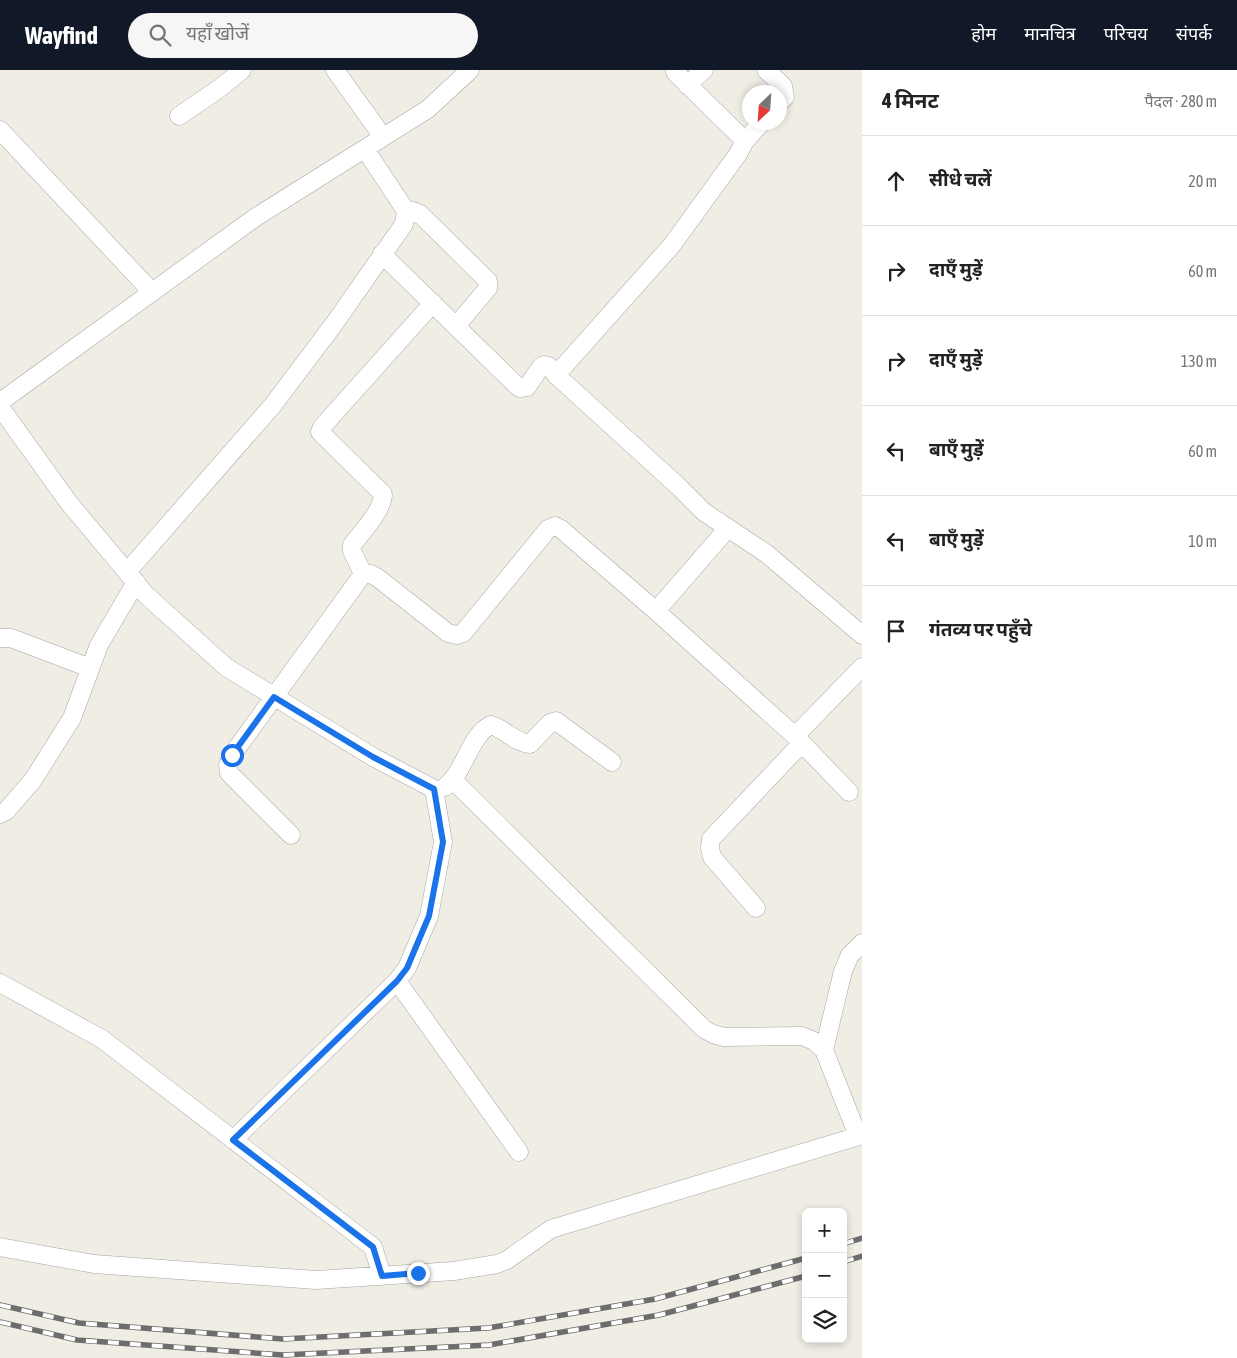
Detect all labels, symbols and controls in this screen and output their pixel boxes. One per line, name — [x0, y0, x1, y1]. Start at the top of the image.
search box — [128, 13, 478, 58]
icon: search — [146, 21, 174, 49]
text: Wayfind — [25, 22, 98, 49]
text: यहाँ खोजें — [186, 22, 249, 44]
text: होम — [971, 23, 996, 44]
text: मानचित्र — [1024, 23, 1076, 44]
text: परिचय — [1104, 23, 1148, 44]
text: संपर्क — [1176, 23, 1212, 44]
north arrow — [742, 85, 787, 130]
text: 4 मिनट — [882, 88, 939, 112]
text: पैदल · 280 m — [1144, 92, 1217, 110]
icon: ahead — [882, 167, 910, 195]
text: सीधे चलें — [929, 168, 992, 190]
text: 20 m — [1188, 172, 1217, 190]
icon: right — [882, 257, 910, 285]
text: दाएँ मुड़ें — [929, 258, 983, 280]
text: 60 m — [1188, 262, 1217, 280]
icon: right — [882, 347, 910, 375]
text: दाएँ मुड़ें — [929, 348, 983, 370]
text: 130 m — [1181, 352, 1217, 370]
icon: left — [882, 437, 910, 465]
text: बाएँ मुड़ें — [929, 438, 984, 460]
text: 60 m — [1188, 442, 1217, 460]
icon: left — [882, 527, 910, 555]
text: बाएँ मुड़ें — [929, 528, 984, 550]
text: 10 m — [1188, 532, 1217, 550]
icon: arrive — [882, 617, 910, 645]
text: गंतव्य पर पहुँचे — [929, 618, 1032, 640]
route start — [221, 744, 244, 767]
map controls — [802, 1208, 847, 1343]
button: + — [802, 1208, 847, 1253]
button: − — [802, 1253, 847, 1298]
route end — [407, 1262, 430, 1285]
button: layers — [802, 1298, 847, 1343]

